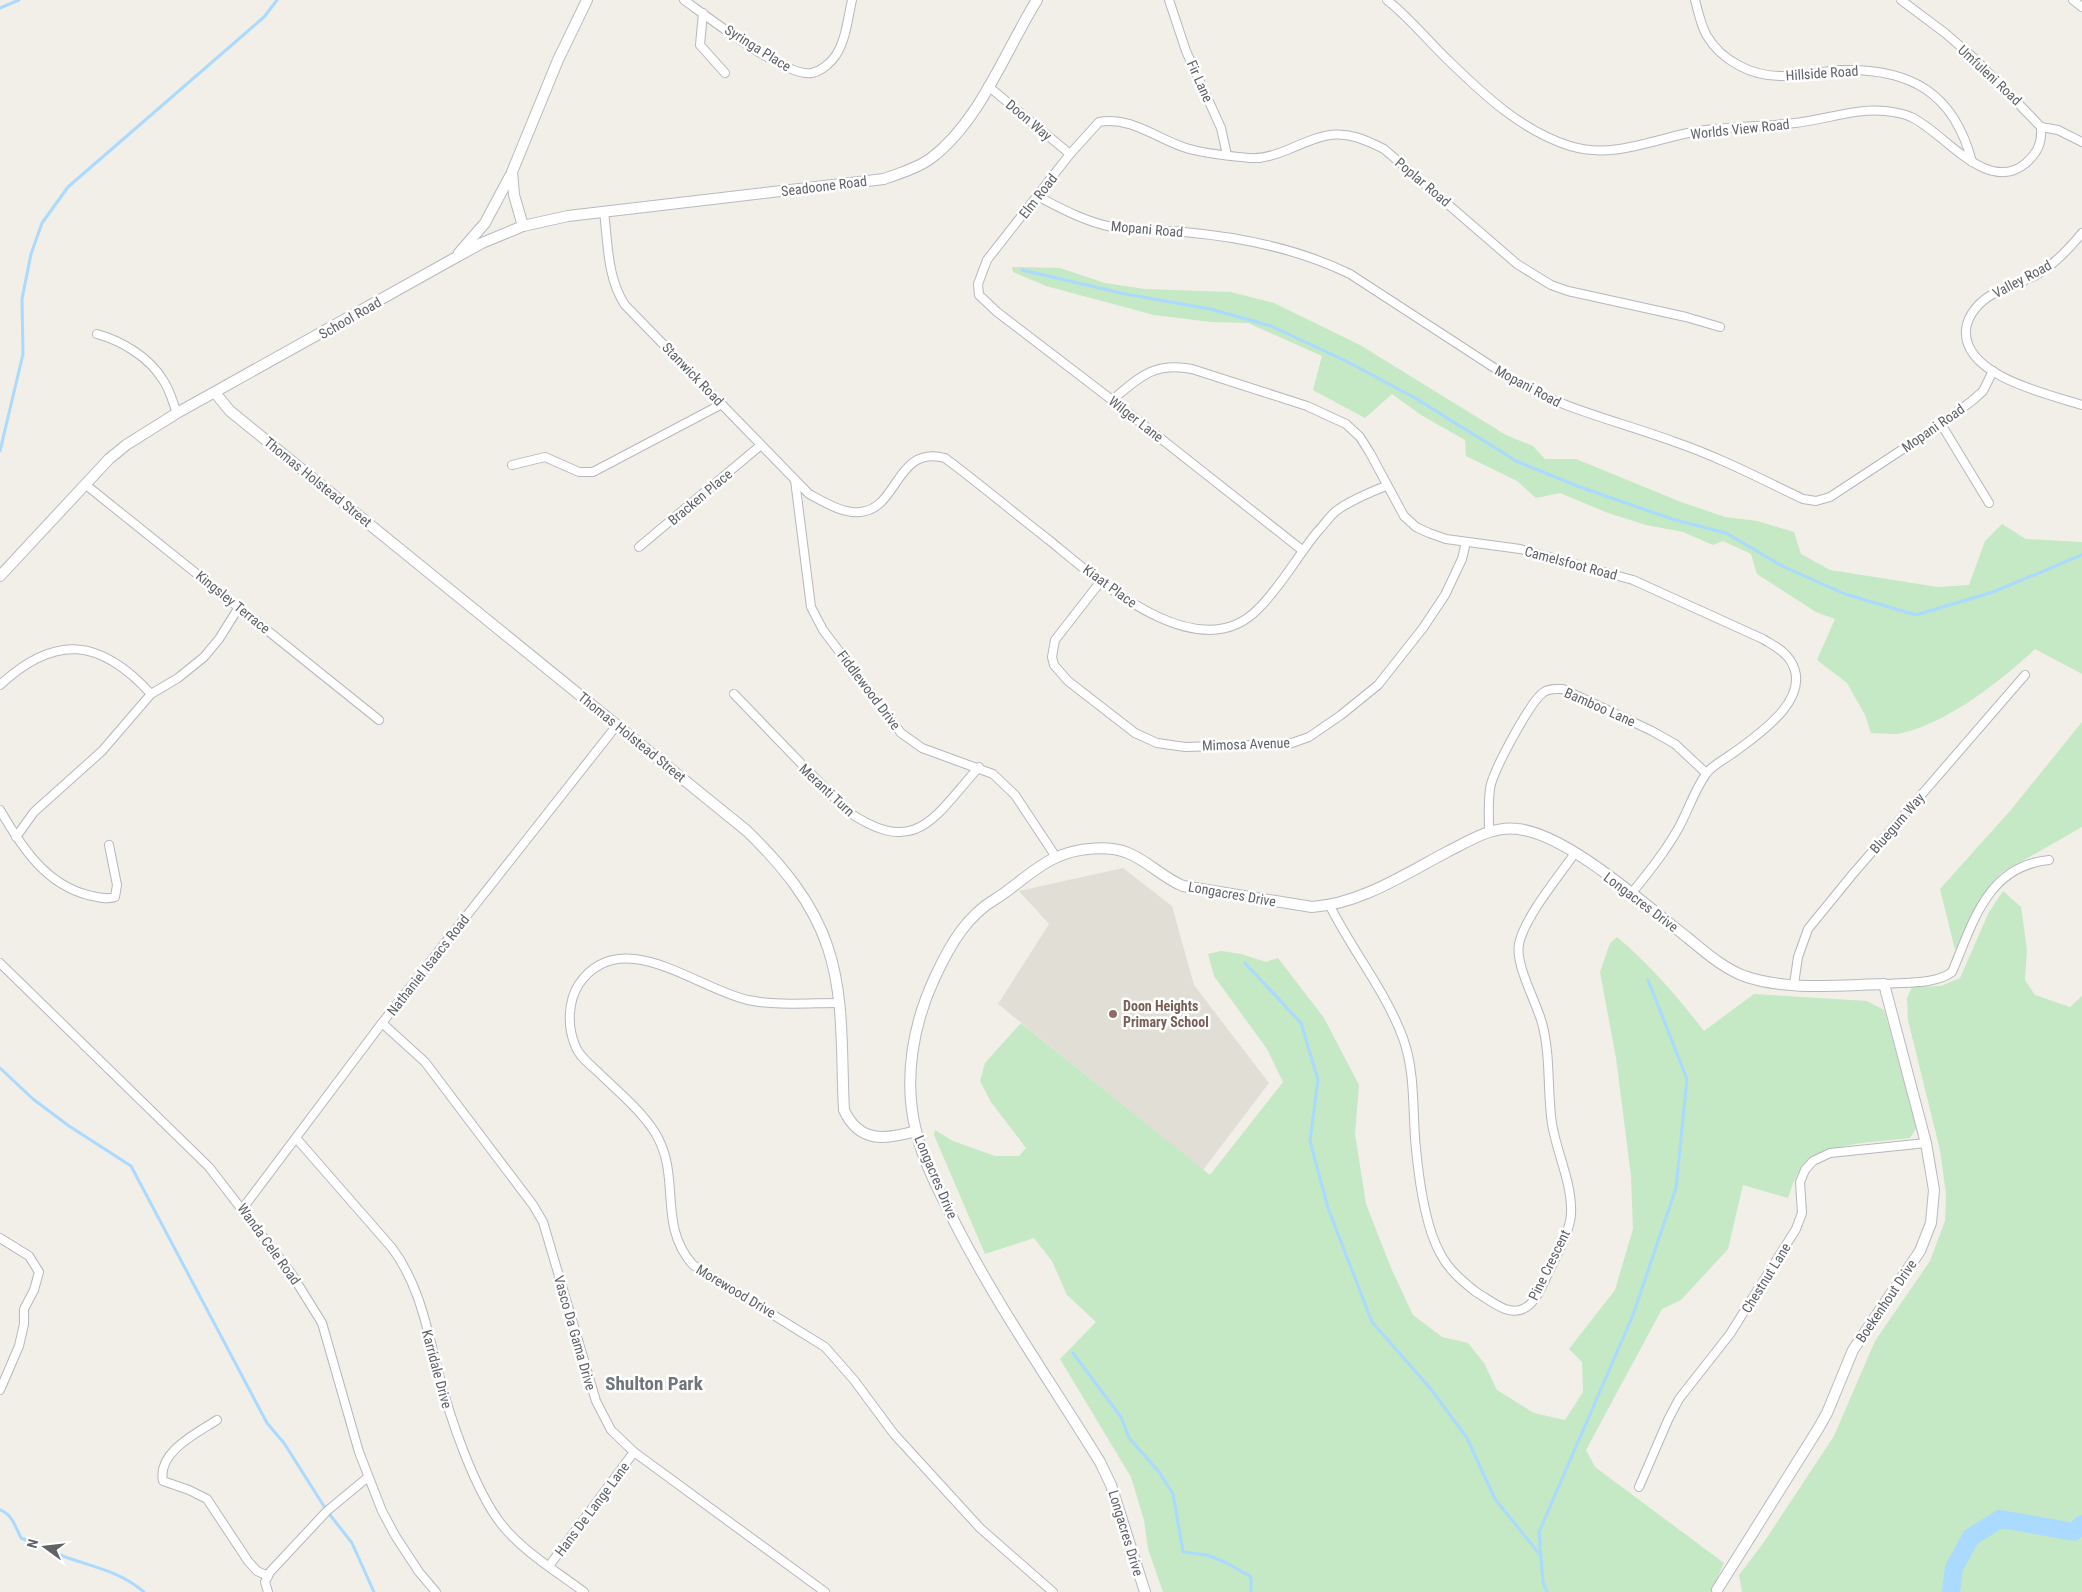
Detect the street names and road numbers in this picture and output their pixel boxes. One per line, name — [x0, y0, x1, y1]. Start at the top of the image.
street label: Syringa Place — [722, 21, 794, 75]
street label: Umfuleni Road — [1955, 42, 2025, 108]
street label: Fir Lane — [1184, 58, 1216, 105]
street label: Hillside Road — [1785, 62, 1859, 84]
street label: Doon Way — [1003, 96, 1055, 144]
street label: Worlds View Road — [1690, 116, 1790, 142]
street label: Poplar Road — [1392, 154, 1454, 210]
street label: Elm Road — [1016, 171, 1060, 221]
street label: Seadoone Road — [780, 173, 868, 199]
street label: Mopani Road — [1110, 218, 1184, 240]
street label: Valley Road — [1990, 257, 2054, 301]
street label: School Road — [316, 294, 384, 342]
street label: Stanwick Road — [659, 339, 727, 409]
street label: Mopani Road — [1492, 362, 1564, 410]
street label: Wilger Lane — [1106, 393, 1167, 446]
street label: Mopani Road — [1899, 401, 1967, 455]
street label: Thomas Holstead Street — [261, 434, 375, 530]
street label: Bracken Place — [665, 465, 735, 528]
street label: Camelsfoot Road — [1523, 543, 1619, 583]
street label: Kiaat Place — [1080, 561, 1140, 611]
street label: Kingsley Terrace — [193, 567, 274, 637]
street label: Fiddlewood Drive — [834, 647, 904, 733]
street label: Bamboo Lane — [1562, 684, 1638, 730]
street label: Thomas Holstead Street — [575, 689, 689, 785]
street label: Mimosa Avenue — [1202, 734, 1291, 754]
street label: Meranti Turn — [796, 760, 858, 820]
street label: Bluegum Way — [1867, 790, 1928, 856]
street label: Longacres Drive — [1601, 869, 1682, 935]
street label: Longacres Drive — [1187, 878, 1278, 910]
street label: Nathaniel Isaacs Road — [384, 911, 472, 1019]
street label: Longacres Drive — [911, 1133, 961, 1221]
street label: Wanda Cele Road — [234, 1200, 304, 1288]
street label: Pine Crescent — [1525, 1227, 1573, 1303]
street label: Chestnut Lane — [1738, 1240, 1794, 1316]
street label: Boekenhout Drive — [1852, 1256, 1920, 1346]
street label: Morewood Drive — [694, 1261, 779, 1321]
street label: Vasco Da Gama Drive — [551, 1274, 599, 1393]
street label: Karridale Drive — [419, 1328, 455, 1410]
street label: Hans De Lange Lane — [552, 1459, 633, 1559]
street label: Longacres Drive — [1105, 1488, 1147, 1578]

